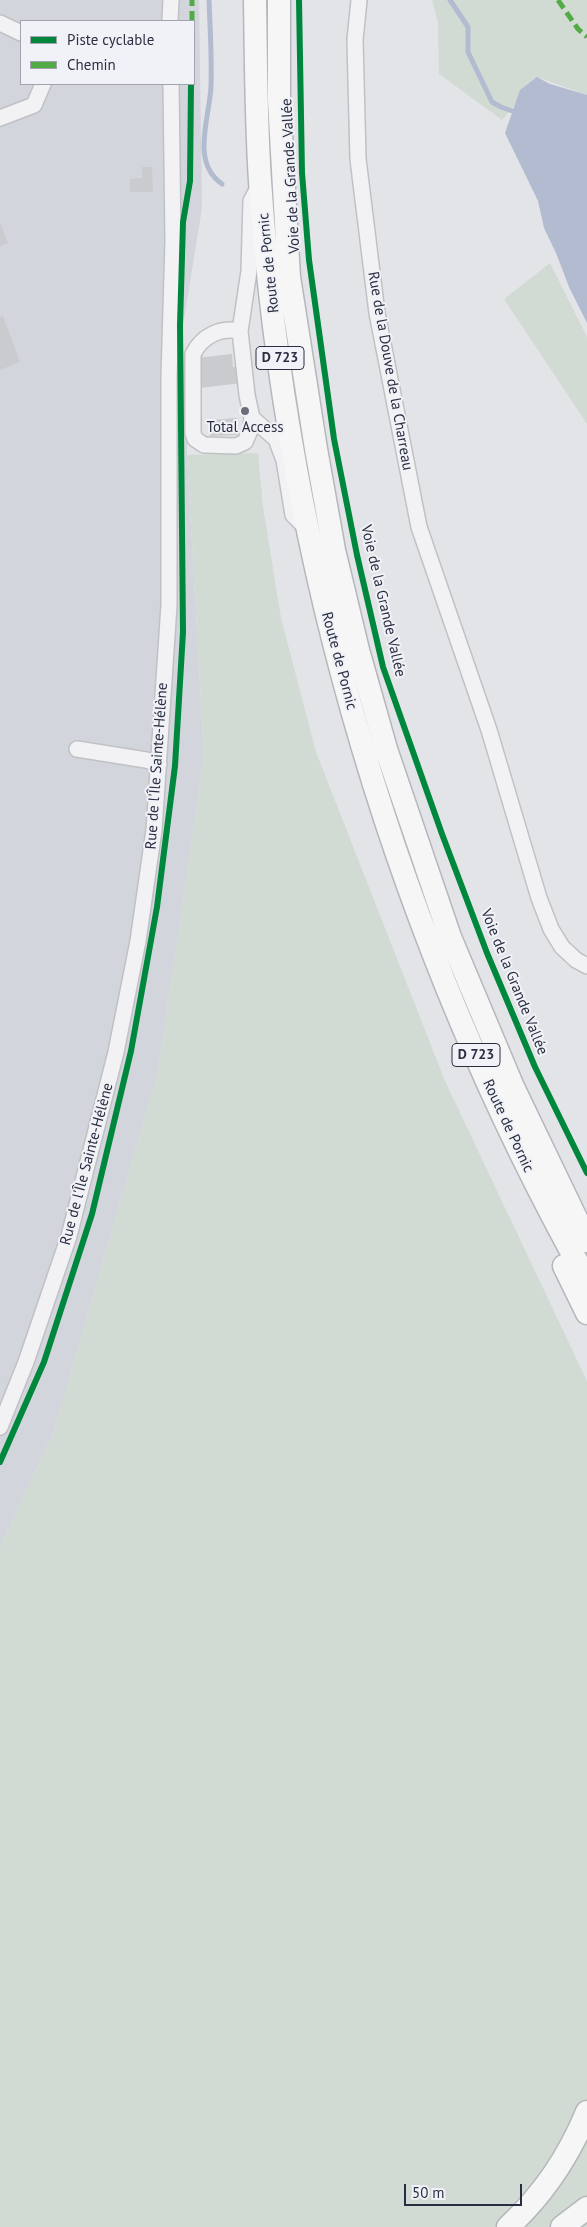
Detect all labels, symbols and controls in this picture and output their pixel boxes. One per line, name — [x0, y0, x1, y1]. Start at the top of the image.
legend — [20, 20, 195, 85]
text: Piste cyclable — [67, 30, 154, 49]
text: Chemin — [67, 55, 116, 74]
street label: Voie de la Grande Vallée — [278, 98, 304, 254]
street label: Route de Pornic — [255, 212, 283, 314]
street label: Rue de la Douve de la Charreau — [364, 270, 416, 472]
road number: D 723 — [256, 346, 304, 369]
marker: Total Access — [239, 405, 251, 417]
place label: Total Access — [206, 419, 284, 437]
street label: Voie de la Grande Vallée — [357, 523, 409, 679]
street label: Route de Pornic — [317, 610, 361, 712]
street label: Rue de l'Île Sainte-Hélène — [142, 682, 172, 850]
street label: Voie de la Grande Vallée — [477, 907, 551, 1057]
road number: D 723 — [452, 1044, 500, 1066]
street label: Route de Pornic — [479, 1077, 537, 1175]
street label: Rue de l'Île Sainte-Hélène — [57, 1081, 117, 1247]
scale bar — [407, 2174, 524, 2206]
text: 50 m — [412, 2183, 445, 2202]

